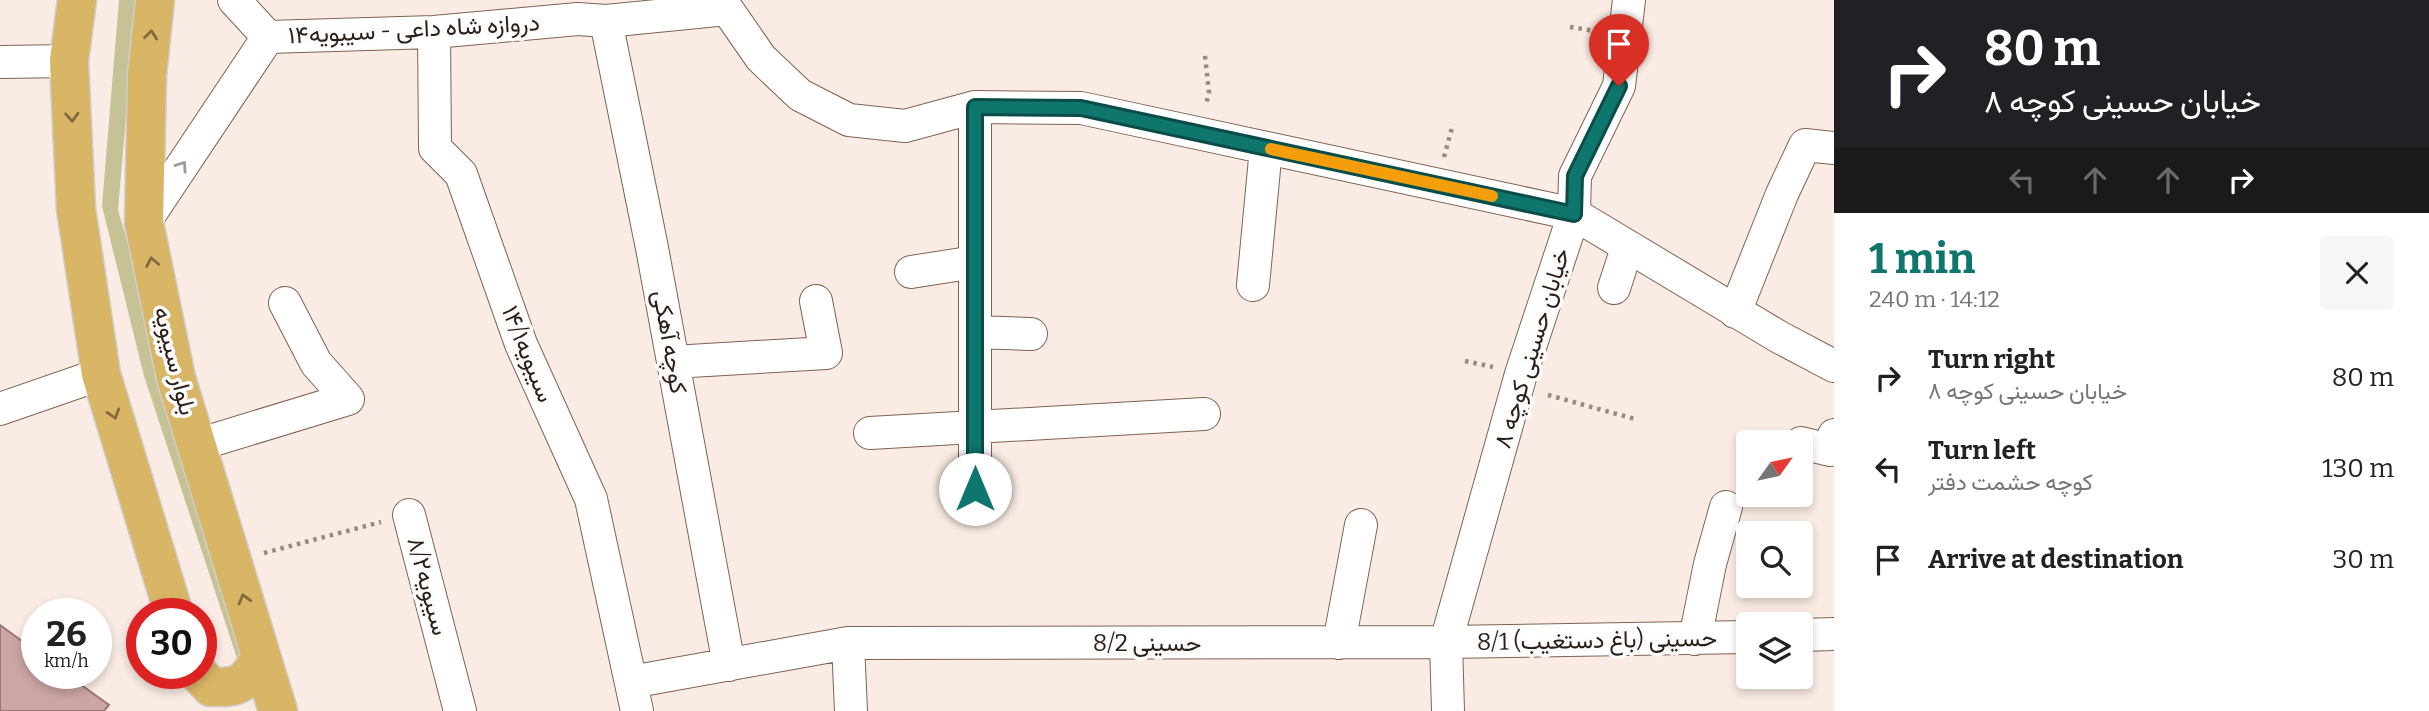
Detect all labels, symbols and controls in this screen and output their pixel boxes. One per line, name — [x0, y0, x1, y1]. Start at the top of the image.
street label: دروازه شاه داعی - سیبویه۱۴ — [287, 8, 541, 51]
pin — [1589, 14, 1649, 86]
text: 80 m — [1984, 19, 2100, 78]
icon: arrive — [1600, 25, 1638, 63]
icon: right — [1869, 28, 1960, 119]
one-way arrow — [143, 29, 158, 40]
text: خیابان حسینی کوچه ۸ — [1984, 82, 2261, 120]
one-way arrow — [64, 111, 79, 122]
one-way arrow — [174, 161, 186, 174]
icon: left — [2003, 161, 2041, 199]
icon: ahead — [2076, 161, 2114, 199]
icon: ahead — [2149, 161, 2187, 199]
icon: right — [2222, 161, 2260, 199]
text: 1 min — [1869, 234, 1975, 284]
button: close — [2320, 236, 2394, 310]
street label: خیابان حسینی کوچه ۸ — [1488, 245, 1578, 452]
one-way arrow — [145, 256, 160, 268]
text: 240 m · 14:12 — [1869, 285, 2000, 313]
street label: کوچه آهکی — [645, 288, 693, 396]
street label: سیبویه۱۴/۱ — [495, 302, 560, 407]
street label: بلوار سیبویه — [147, 304, 202, 418]
text: Turn right — [1928, 344, 2055, 375]
icon: right — [1869, 359, 1907, 397]
text: 80 m — [2332, 362, 2394, 393]
text: خیابان حسینی کوچه ۸ — [1928, 377, 2127, 405]
one-way arrow — [105, 408, 120, 420]
north arrow — [1736, 430, 1813, 508]
map controls — [1736, 430, 1813, 689]
text: Turn left — [1928, 435, 2036, 466]
icon: left — [1869, 450, 1907, 488]
position arrow — [938, 452, 1012, 526]
text: 130 m — [2322, 453, 2394, 484]
text: کوچه حشمت دفتر — [1928, 468, 2093, 496]
button: search — [1736, 521, 1813, 598]
street label: سیبویه۸/۲ — [400, 534, 455, 639]
icon: arrive — [1869, 541, 1907, 579]
text: Arrive at destination — [1928, 544, 2183, 575]
text: 30 m — [2333, 544, 2394, 575]
one-way arrow — [238, 593, 252, 605]
speed limit sign: 30 — [126, 598, 217, 689]
button: layers — [1736, 612, 1813, 689]
text: 26 — [46, 613, 87, 655]
street label: 8/1 حسینی (باغ دستغیب) — [1477, 624, 1718, 658]
street label: 8/2 حسینی — [1093, 629, 1201, 657]
text: km/h — [44, 650, 89, 672]

